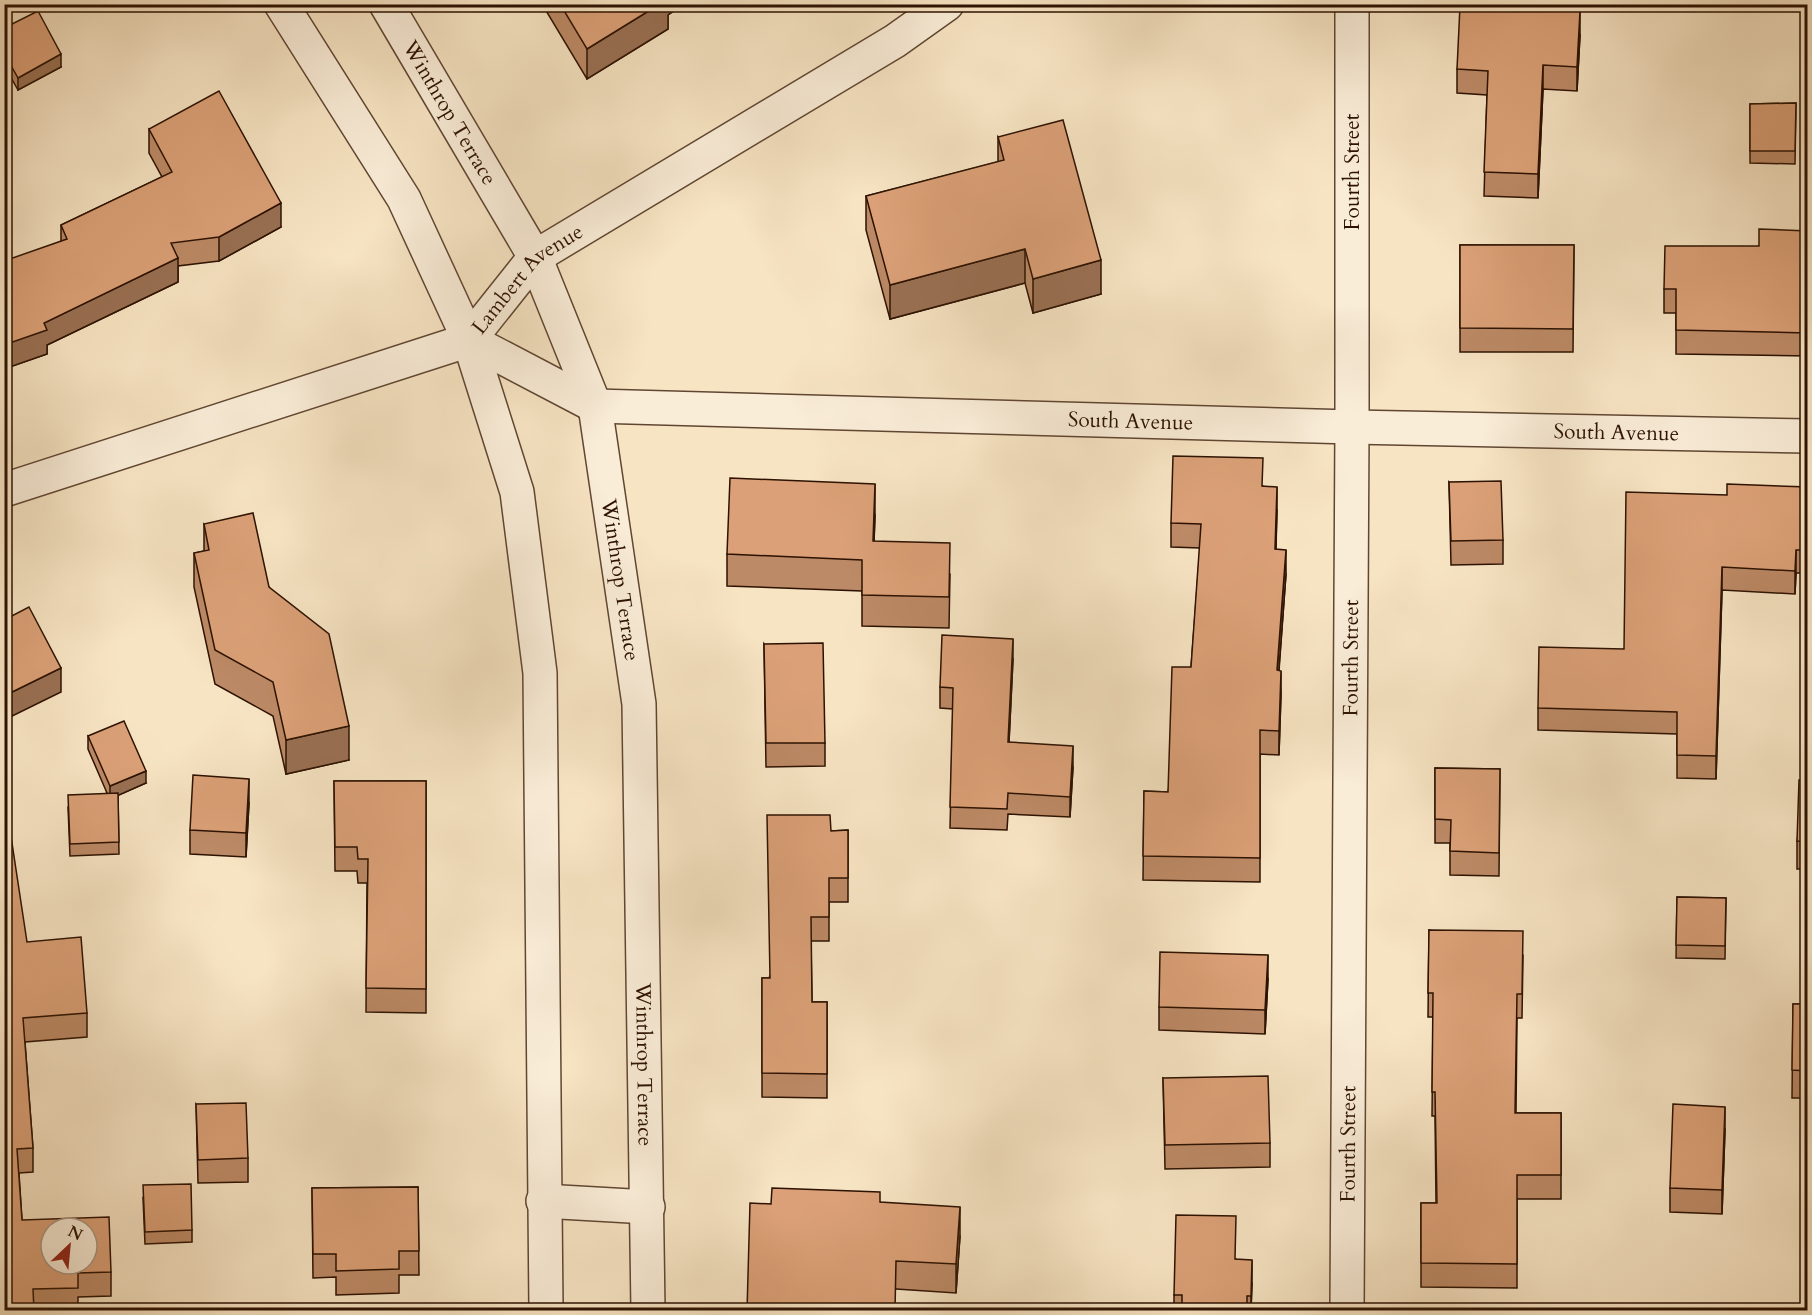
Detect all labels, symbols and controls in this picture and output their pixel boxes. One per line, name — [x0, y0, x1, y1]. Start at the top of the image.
street label: Winthrop Terrace — [395, 34, 504, 190]
street label: Fourth Street — [1338, 113, 1367, 230]
street label: Lambert Avenue — [465, 217, 588, 340]
street label: South Avenue — [1067, 405, 1194, 437]
street label: South Avenue — [1553, 416, 1679, 448]
street label: Winthrop Terrace — [594, 496, 647, 663]
street label: Fourth Street — [1336, 599, 1366, 717]
street label: Winthrop Terrace — [629, 981, 660, 1146]
street label: Fourth Street — [1333, 1085, 1363, 1203]
north arrow — [39, 1216, 99, 1276]
text: N — [64, 1220, 86, 1246]

